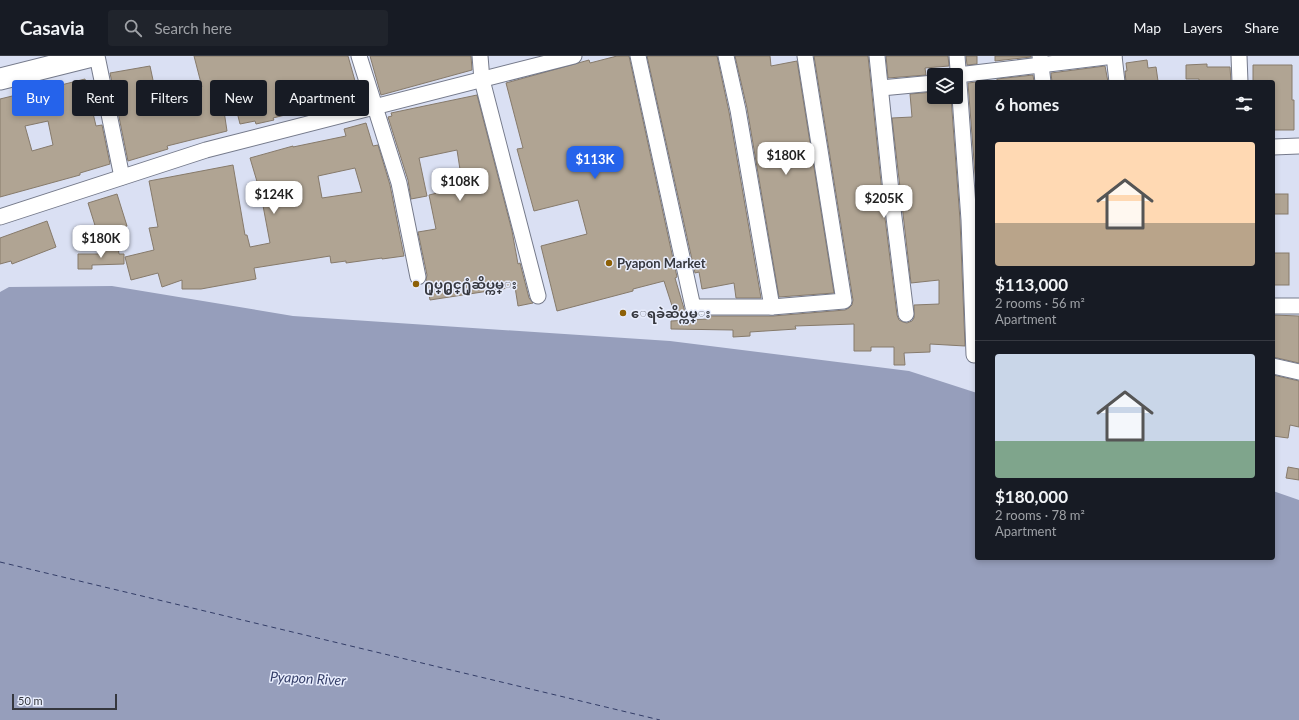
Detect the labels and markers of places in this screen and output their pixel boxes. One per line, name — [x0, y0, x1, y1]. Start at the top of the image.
pin: $180K — [758, 142, 814, 176]
pin: $113K — [567, 146, 623, 180]
pin: $108K — [432, 168, 488, 202]
pin: $124K — [246, 181, 302, 215]
pin: $205K — [856, 185, 912, 219]
pin: $180K — [73, 225, 129, 259]
place label: Pyapon Market — [617, 255, 706, 271]
marker: Pyapon Market — [604, 258, 614, 268]
place label: ႐ုပ္႐ွင္႐ုံဆိပ္ကမ္း — [424, 276, 517, 296]
marker: ႐ုပ္႐ွင္႐ုံဆိပ္ကမ္း — [411, 279, 421, 289]
place label: ေရခဲဆိပ္ကမ္း — [631, 305, 710, 324]
marker: ေရခဲဆိပ္ကမ္း — [618, 308, 628, 318]

